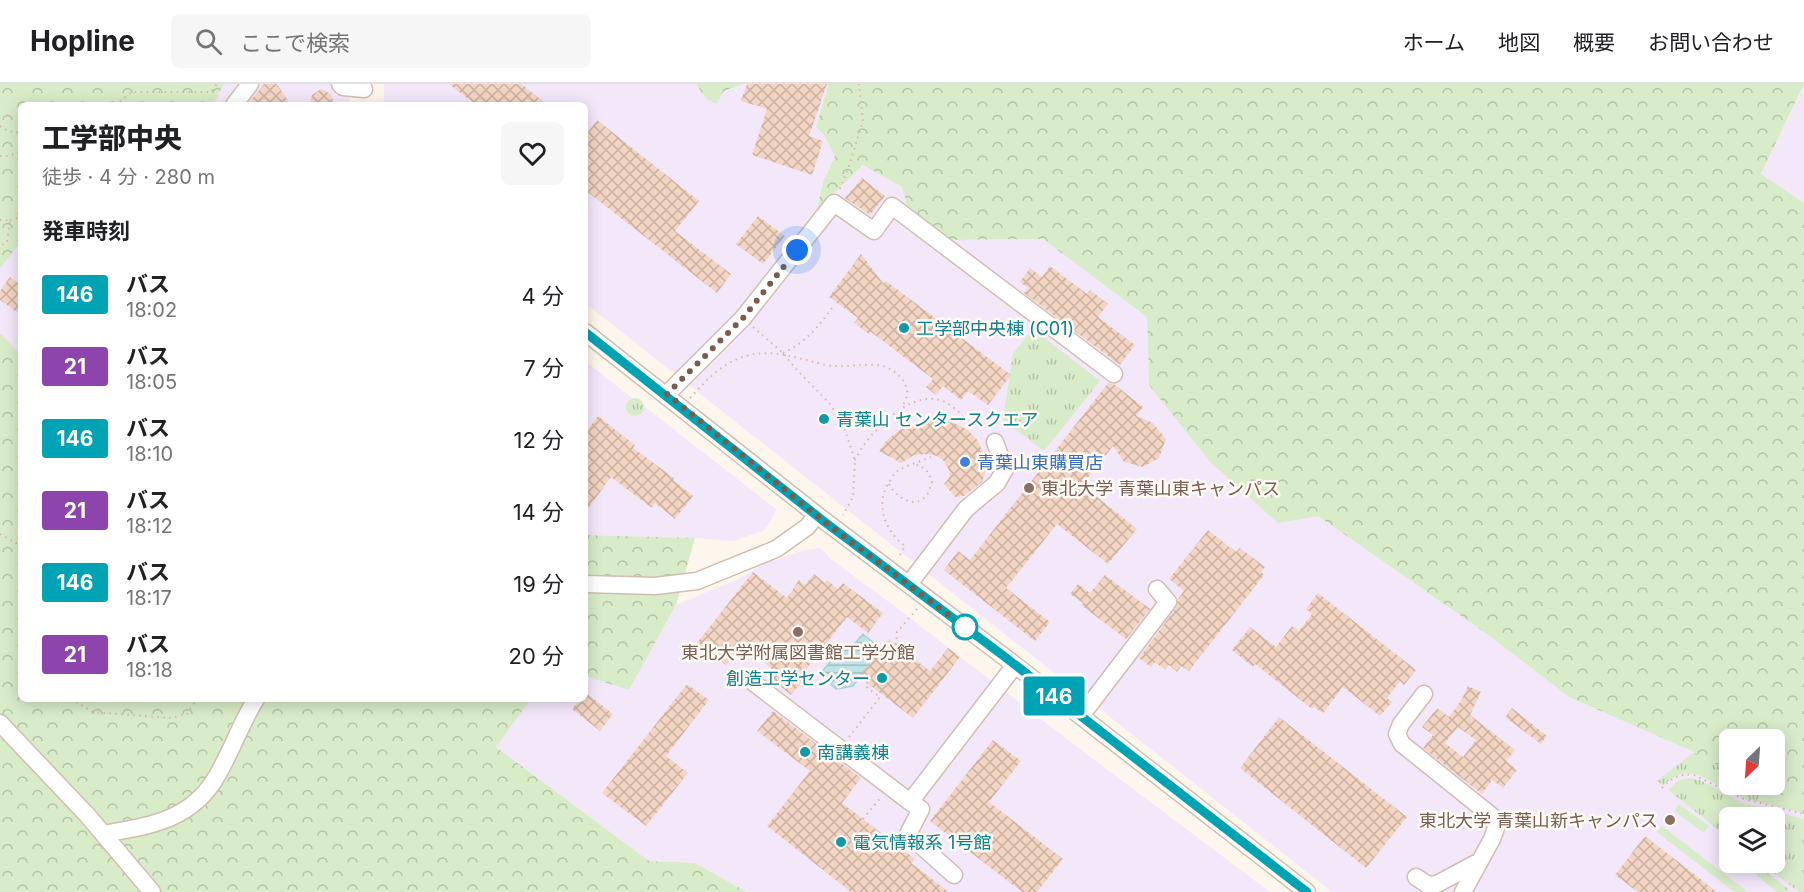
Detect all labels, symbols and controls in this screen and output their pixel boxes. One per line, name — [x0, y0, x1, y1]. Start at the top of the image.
search box — [171, 14, 591, 68]
text: Hopline — [30, 24, 135, 58]
icon: search — [192, 25, 225, 58]
text: ここで検索 — [240, 30, 350, 56]
text: ホーム — [1403, 30, 1465, 55]
text: 地図 — [1498, 30, 1540, 55]
text: 概要 — [1573, 30, 1615, 55]
text: お問い合わせ — [1648, 30, 1774, 55]
text: 工学部中央 — [42, 121, 182, 155]
button: heart — [501, 122, 564, 185]
text: 徒歩 · 4 分 · 280 m — [42, 165, 215, 189]
text: 発車時刻 — [42, 218, 130, 244]
your location — [782, 235, 812, 265]
text: バス — [126, 271, 170, 297]
text: 146 — [57, 282, 93, 307]
text: 4 分 — [522, 283, 564, 309]
text: 18:02 — [126, 298, 177, 322]
place label: 工学部中央棟 (C01) — [916, 318, 1074, 339]
marker: 工学部中央棟 (C01) — [897, 321, 911, 335]
text: バス — [126, 343, 170, 369]
text: 21 — [64, 354, 86, 379]
text: 7 分 — [523, 355, 564, 381]
text: 18:05 — [126, 370, 177, 394]
place label: 青葉山 センタースクエア — [836, 409, 1038, 430]
marker: 青葉山 センタースクエア — [817, 412, 831, 426]
text: バス — [126, 415, 170, 441]
text: 146 — [57, 426, 93, 451]
text: 12 分 — [513, 427, 564, 453]
text: 18:10 — [126, 442, 173, 466]
place label: 青葉山東購買店 — [977, 452, 1103, 473]
marker: 青葉山東購買店 — [958, 455, 972, 469]
place label: 東北大学 青葉山東キャンパス — [1041, 478, 1280, 499]
marker: 東北大学 青葉山東キャンパス — [1022, 481, 1036, 495]
text: バス — [126, 487, 170, 513]
text: 21 — [64, 498, 86, 523]
text: 14 分 — [513, 499, 564, 525]
text: 18:12 — [126, 514, 173, 538]
text: バス — [126, 559, 170, 585]
text: 146 — [57, 570, 93, 595]
text: 19 分 — [513, 571, 564, 597]
text: 18:17 — [126, 586, 172, 610]
unlabelled marker — [952, 614, 978, 640]
marker: 東北大学附属図書館工学分館 — [791, 625, 805, 639]
text: バス — [126, 631, 170, 657]
text: 21 — [64, 642, 86, 667]
place label: 東北大学附属図書館工学分館 — [681, 642, 915, 663]
text: 20 分 — [509, 643, 564, 669]
text: 18:18 — [126, 658, 173, 682]
place label: 創造工学センター — [726, 668, 870, 689]
marker: 創造工学センター — [875, 671, 889, 685]
line badge: 146 — [1020, 676, 1088, 716]
text: 146 — [1036, 684, 1072, 709]
north arrow — [1719, 729, 1785, 795]
map controls — [1719, 729, 1785, 873]
place label: 南講義棟 — [817, 742, 889, 763]
marker: 南講義棟 — [798, 745, 812, 759]
button: layers — [1719, 807, 1785, 873]
place label: 東北大学 青葉山新キャンパス — [1419, 810, 1658, 831]
marker: 東北大学 青葉山新キャンパス — [1663, 813, 1677, 827]
place label: 電気情報系 1号館 — [853, 832, 991, 853]
marker: 電気情報系 1号館 — [834, 835, 848, 849]

